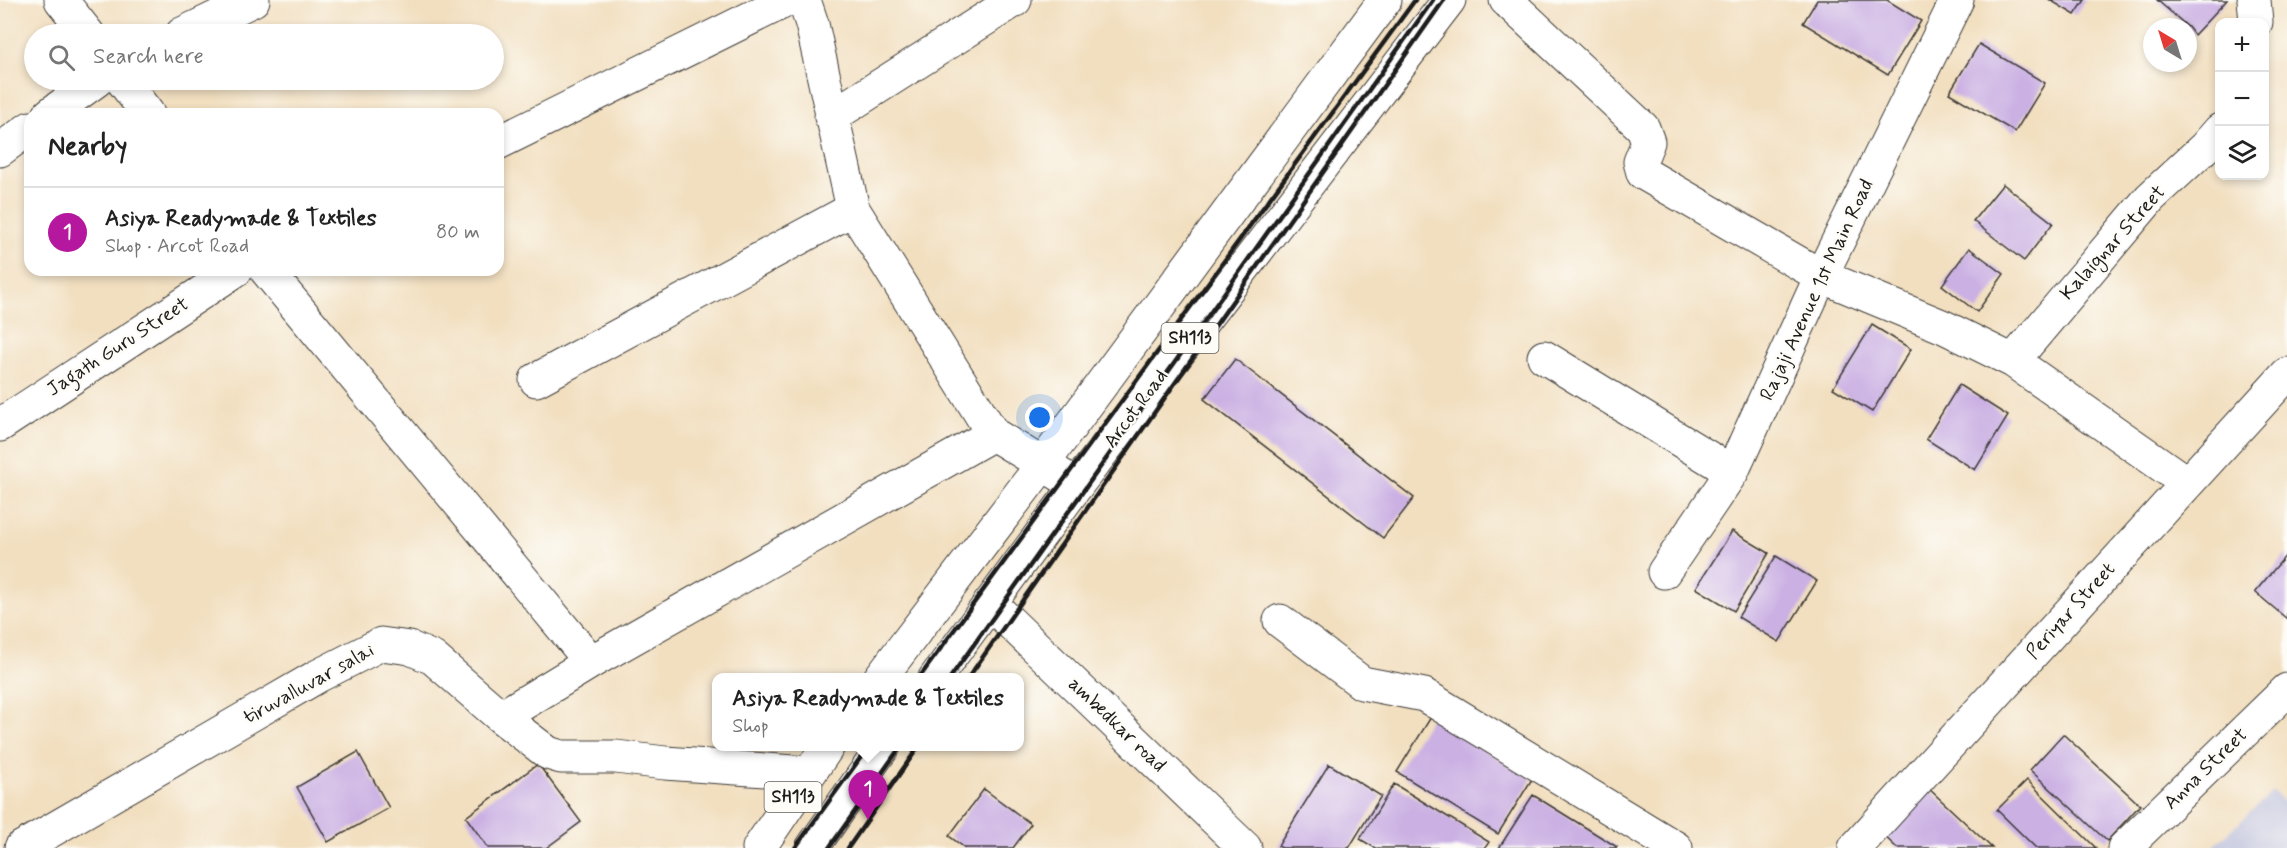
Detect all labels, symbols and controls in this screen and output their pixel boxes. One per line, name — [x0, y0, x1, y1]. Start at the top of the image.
north arrow — [2143, 18, 2197, 72]
map controls — [2215, 18, 2269, 180]
button: + — [2215, 18, 2269, 72]
search box — [24, 24, 504, 90]
icon: search — [45, 41, 78, 74]
text: Search here — [93, 43, 204, 71]
button: − — [2215, 72, 2269, 126]
button: layers — [2215, 126, 2269, 180]
text: Nearby — [48, 130, 127, 164]
street label: Rajaji Avenue 1st Main Road — [1754, 175, 1880, 405]
street label: Kalaignar Street — [2054, 180, 2173, 307]
text: Asiya Readymade & Textiles — [105, 205, 377, 233]
text: 1 — [63, 219, 72, 246]
text: 80 m — [436, 219, 480, 246]
text: Shop · Arcot Road — [105, 233, 249, 260]
street label: Jagath Guru Street — [42, 291, 195, 405]
road number: SH113 — [1162, 323, 1218, 353]
street label: Arcot Road — [1098, 364, 1174, 454]
your location — [1025, 403, 1054, 432]
street label: Periyar Street — [2020, 557, 2122, 665]
street label: tiruvalluvar salai — [239, 637, 379, 731]
street label: ambedkar road — [1062, 671, 1172, 779]
popup — [712, 673, 1024, 751]
text: Asiya Readymade & Textiles — [732, 685, 1004, 713]
text: Shop — [732, 713, 769, 740]
street label: Anna Street — [2158, 722, 2254, 816]
pin: 1 — [848, 770, 888, 820]
road number: SH113 — [764, 782, 822, 812]

